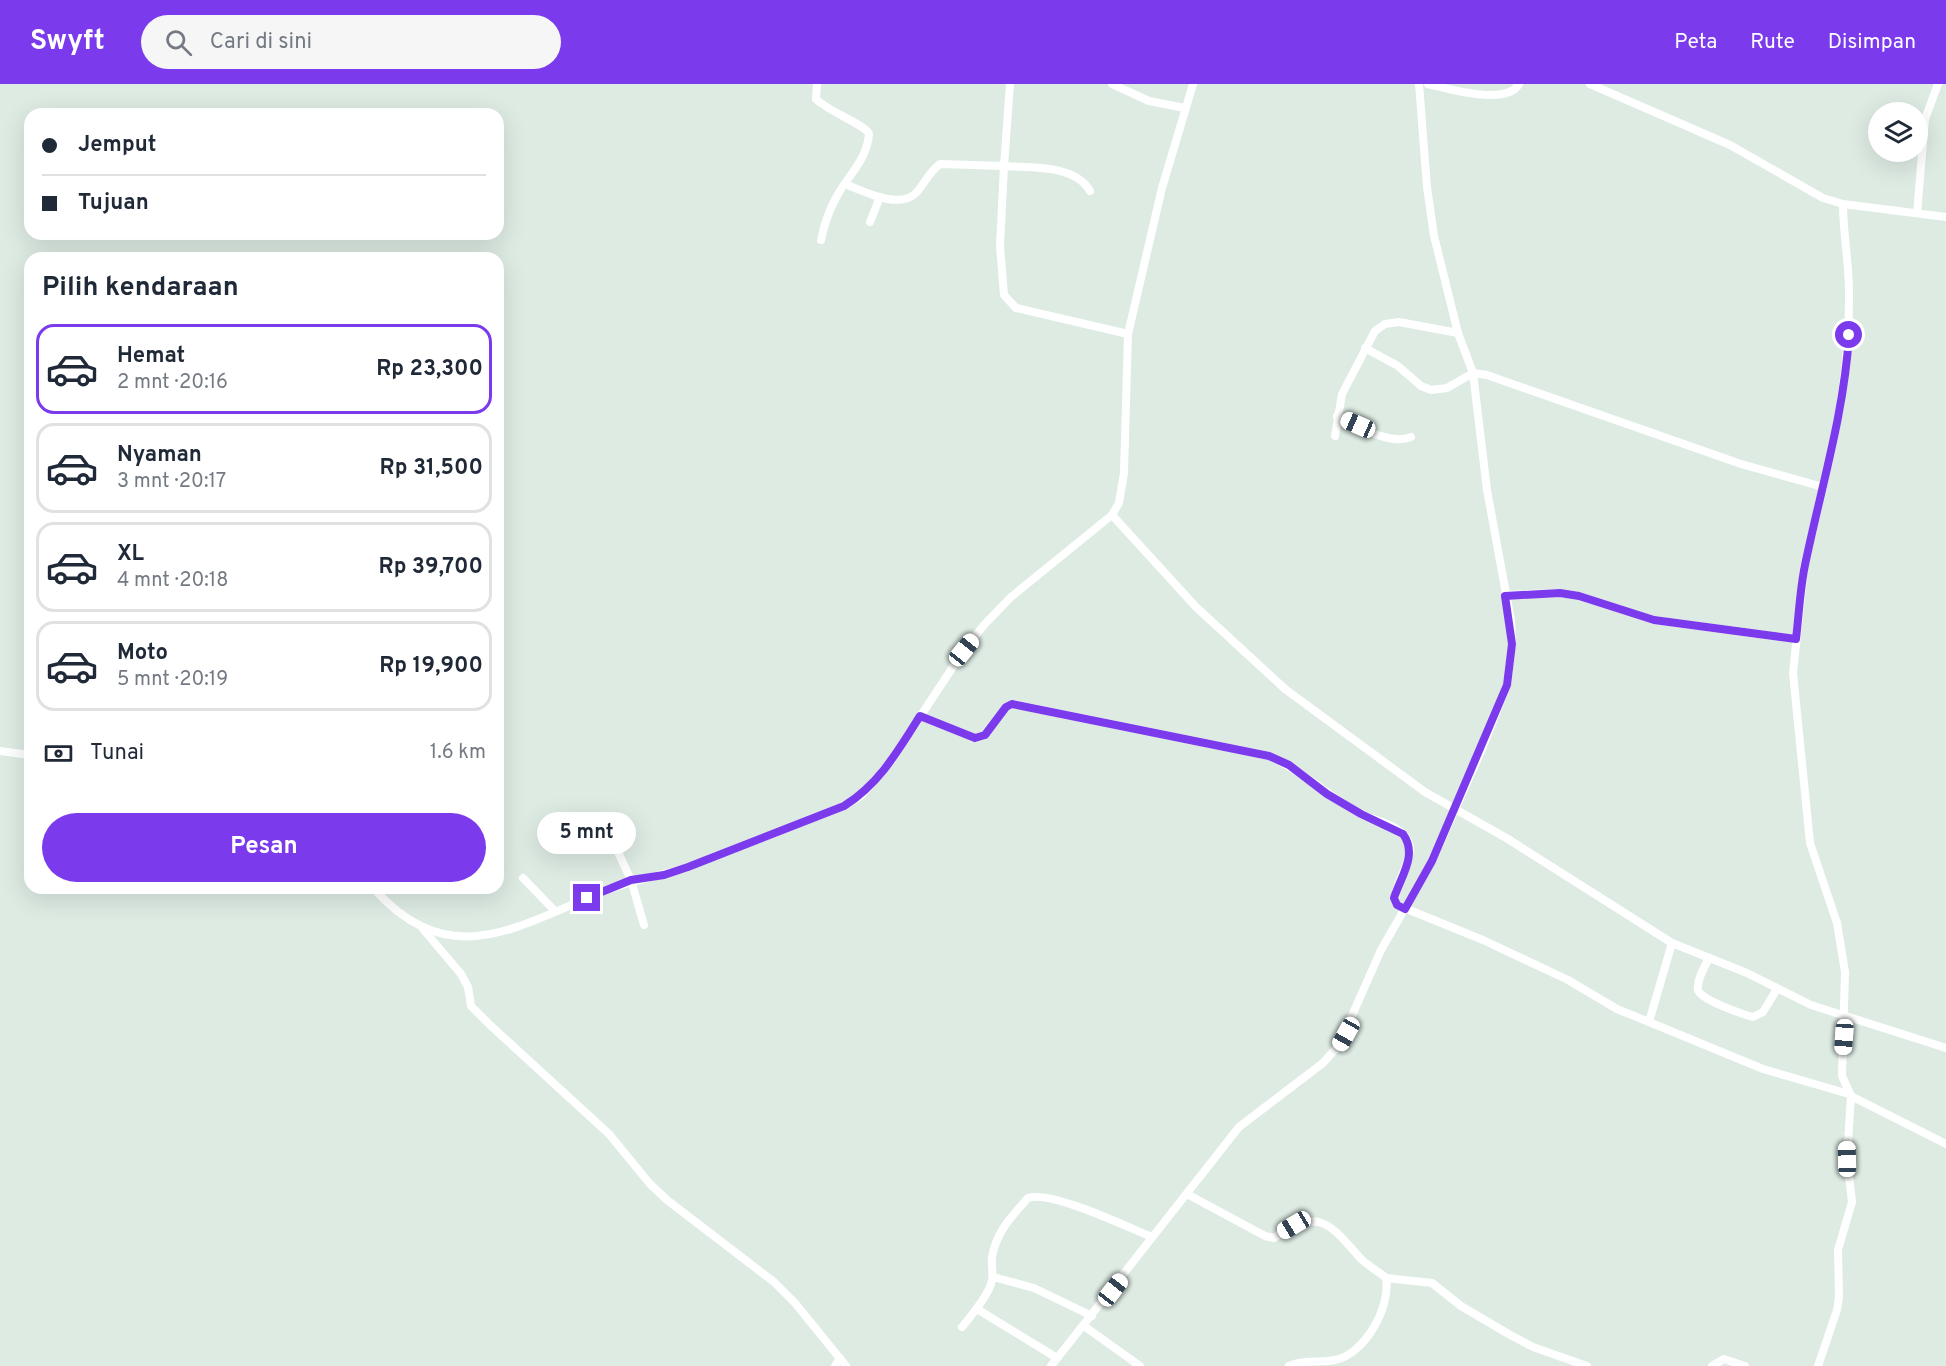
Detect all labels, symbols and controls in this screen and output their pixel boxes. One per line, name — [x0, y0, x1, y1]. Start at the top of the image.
search box — [141, 15, 561, 69]
text: Swyft — [30, 24, 105, 60]
icon: search — [162, 26, 195, 59]
text: Cari di sini — [210, 29, 312, 56]
text: Peta — [1674, 29, 1717, 56]
text: Rute — [1750, 29, 1795, 56]
text: Disimpan — [1828, 29, 1916, 56]
map controls — [1868, 102, 1928, 162]
button: layers — [1868, 102, 1928, 162]
text: Jemput — [78, 132, 156, 159]
text: Tujuan — [78, 190, 149, 217]
text: Pilih kendaraan — [42, 271, 239, 305]
route start — [1835, 321, 1862, 348]
icon: car — [45, 342, 99, 396]
text: Hemat — [117, 343, 185, 370]
text: Rp 23,300 — [376, 356, 483, 383]
text: 2 mnt · 20:16 — [117, 370, 228, 396]
car — [1338, 409, 1378, 441]
icon: car — [45, 441, 99, 495]
text: Nyaman — [117, 442, 202, 469]
text: Rp 31,500 — [380, 455, 483, 482]
text: 3 mnt · 20:17 — [117, 469, 226, 495]
icon: car — [45, 540, 99, 594]
text: XL — [117, 541, 144, 568]
text: Rp 39,700 — [378, 554, 483, 581]
text: 4 mnt · 20:18 — [117, 568, 229, 594]
car — [946, 630, 982, 670]
icon: car — [45, 639, 99, 693]
text: Moto — [117, 640, 168, 667]
text: Rp 19,900 — [379, 653, 483, 680]
text: 5 mnt · 20:19 — [117, 667, 228, 693]
icon: cash — [42, 737, 75, 770]
text: Tunai — [90, 740, 144, 767]
text: 1.6 km — [430, 740, 486, 766]
callout: 5 mnt — [538, 811, 636, 853]
button: Pesan — [42, 813, 486, 882]
text: 5 mnt — [559, 820, 614, 846]
route end — [573, 884, 600, 911]
car — [1329, 1014, 1363, 1054]
car — [1834, 1018, 1854, 1056]
car — [1838, 1141, 1856, 1177]
car — [1274, 1208, 1314, 1242]
car — [1095, 1270, 1131, 1310]

